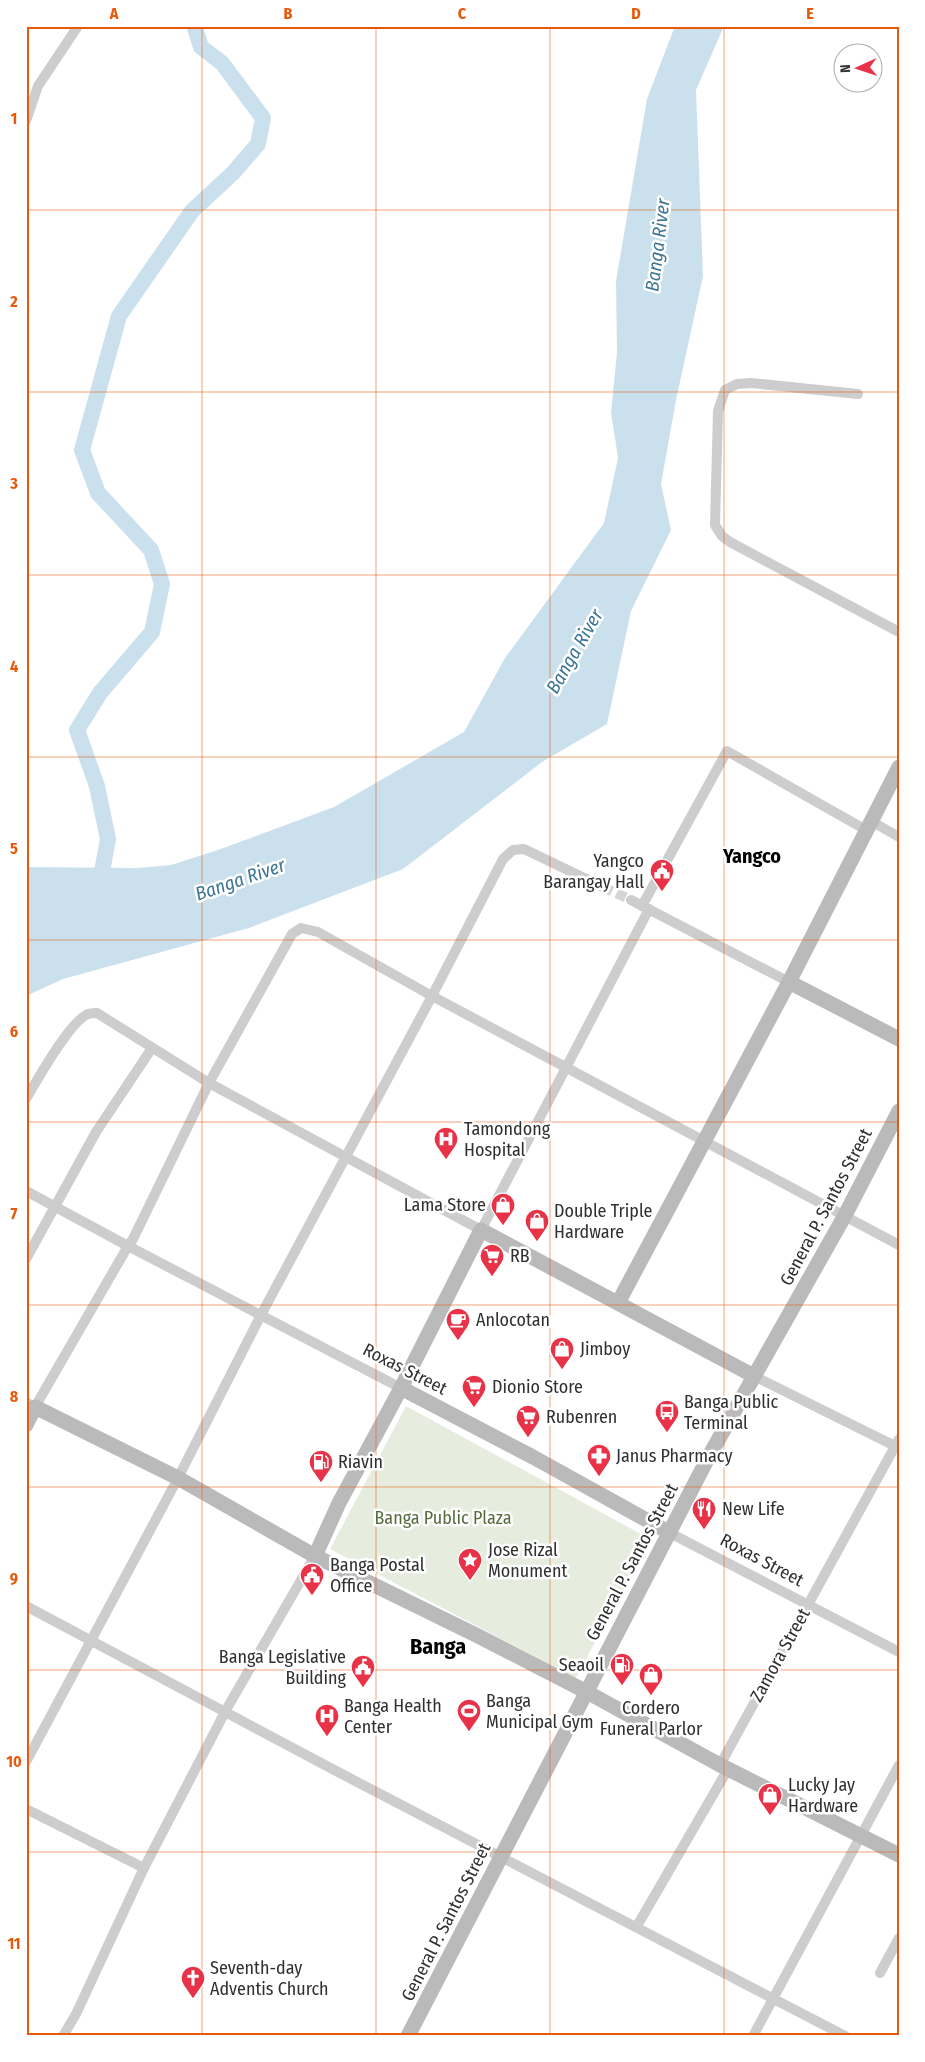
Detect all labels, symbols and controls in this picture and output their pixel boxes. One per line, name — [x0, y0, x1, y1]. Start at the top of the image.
text: A — [109, 4, 119, 23]
text: B — [284, 4, 293, 23]
text: C — [458, 4, 467, 23]
text: D — [631, 4, 641, 23]
text: E — [806, 4, 814, 23]
north arrow — [832, 42, 882, 92]
text: N — [837, 64, 854, 73]
text: 1 — [11, 109, 17, 128]
water label: Banga River — [640, 196, 675, 293]
text: 2 — [9, 292, 18, 311]
text: 3 — [9, 474, 18, 493]
water label: Banga River — [541, 604, 608, 697]
text: 4 — [10, 657, 18, 676]
text: 5 — [10, 839, 18, 858]
district label: Yangco — [722, 844, 781, 868]
place label: Yangco Barangay Hall — [543, 850, 644, 893]
water label: Banga River — [192, 853, 289, 906]
public building icon: Yangco Barangay Hall — [649, 858, 675, 892]
text: 6 — [10, 1022, 18, 1041]
place label: Tamondong Hospital — [464, 1118, 551, 1161]
street label: General P. Santos Street — [775, 1125, 877, 1289]
hospital icon: Tamondong Hospital — [433, 1126, 459, 1160]
shop icon: Lama Store — [490, 1192, 516, 1226]
place label: Lama Store — [404, 1194, 486, 1216]
place label: Double Triple Hardware — [554, 1200, 653, 1243]
text: 7 — [11, 1204, 18, 1223]
shop icon: Double Triple Hardware — [524, 1208, 550, 1242]
supermarket icon: RB — [479, 1243, 505, 1277]
place label: RB — [510, 1245, 530, 1267]
cafe icon: Anlocotan — [445, 1307, 471, 1341]
place label: Anlocotan — [476, 1309, 550, 1331]
shop icon: Jimboy — [549, 1336, 575, 1370]
street label: Roxas Street — [359, 1338, 451, 1400]
place label: Jimboy — [580, 1338, 630, 1360]
supermarket icon: Dionio Store — [461, 1374, 487, 1408]
place label: Dionio Store — [492, 1376, 583, 1398]
text: 8 — [10, 1387, 19, 1406]
place label: Banga Public Terminal — [684, 1391, 779, 1434]
bus stop icon: Banga Public Terminal — [654, 1399, 680, 1433]
supermarket icon: Rubenren — [515, 1404, 541, 1438]
place label: Rubenren — [546, 1406, 617, 1428]
pharmacy icon: Janus Pharmacy — [586, 1443, 612, 1477]
place label: Janus Pharmacy — [616, 1445, 733, 1467]
fuel station icon: Riavin — [308, 1449, 334, 1483]
place label: Riavin — [338, 1451, 383, 1473]
street label: General P. Santos Street — [581, 1480, 683, 1644]
restaurant icon: New Life — [691, 1496, 717, 1530]
place label: New Life — [722, 1498, 785, 1520]
park label: Banga Public Plaza — [375, 1507, 512, 1529]
street label: Roxas Street — [717, 1529, 808, 1591]
place label: Jose Rizal Monument — [488, 1539, 567, 1582]
place icon: Jose Rizal Monument — [457, 1547, 483, 1581]
place label: Banga Postal Office — [330, 1554, 425, 1597]
public building icon: Banga Postal Office — [299, 1562, 325, 1596]
text: 9 — [10, 1569, 18, 1588]
street label: Zamora Street — [745, 1604, 815, 1706]
district label: Banga — [410, 1633, 466, 1660]
place label: Banga Legislative Building — [219, 1646, 347, 1689]
fuel station icon: Seaoil — [609, 1652, 635, 1686]
public building icon: Banga Legislative Building — [350, 1654, 376, 1688]
place label: Seaoil — [559, 1654, 604, 1676]
shop icon: Cordero Funeral Parlor — [638, 1662, 664, 1696]
place label: Banga Municipal Gym — [486, 1690, 594, 1733]
place label: Banga Health Center — [344, 1695, 442, 1738]
place label: Cordero Funeral Parlor — [600, 1697, 703, 1740]
sports icon: Banga Municipal Gym — [456, 1698, 482, 1732]
hospital icon: Banga Health Center — [314, 1703, 340, 1737]
text: 10 — [6, 1752, 22, 1771]
place label: Lucky Jay Hardware — [788, 1774, 858, 1817]
shop icon: Lucky Jay Hardware — [757, 1782, 783, 1816]
street label: General P. Santos Street — [397, 1839, 496, 2005]
text: 11 — [7, 1934, 21, 1953]
place label: Seventh-day Adventis Church — [210, 1957, 329, 2000]
church icon: Seventh-day Adventis Church — [180, 1965, 206, 1999]

